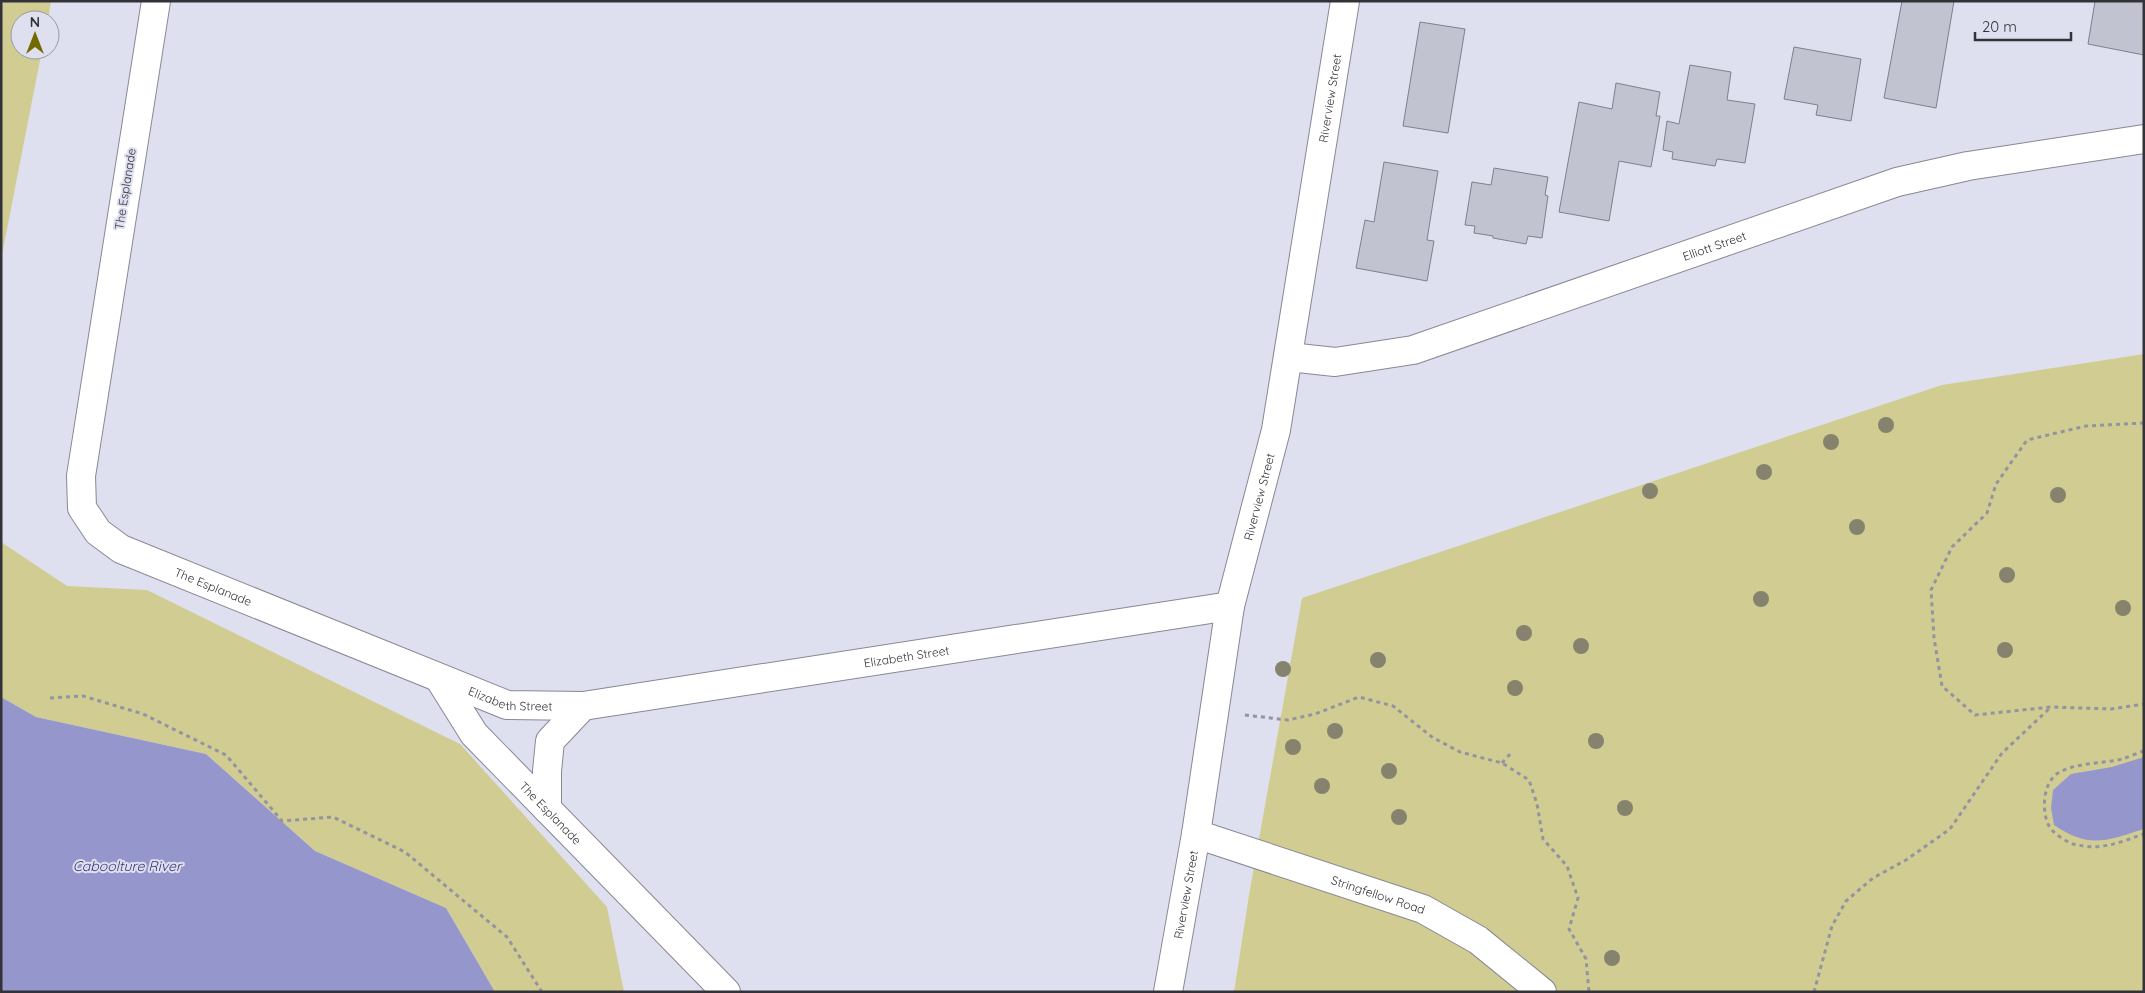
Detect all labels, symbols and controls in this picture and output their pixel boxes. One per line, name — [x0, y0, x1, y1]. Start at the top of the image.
north arrow — [10, 10, 60, 60]
scale bar — [1975, 10, 2071, 42]
text: N — [30, 13, 40, 31]
text: 20 m — [1982, 17, 2017, 36]
street label: Riverview Street — [1315, 53, 1344, 144]
street label: The Esplanade — [111, 147, 139, 231]
street label: Elliott Street — [1680, 227, 1748, 263]
street label: Riverview Street — [1240, 451, 1277, 542]
street label: The Esplanade — [172, 564, 255, 609]
street label: Elizabeth Street — [863, 642, 950, 670]
street label: Elizabeth Street — [466, 683, 553, 713]
street label: The Esplanade — [517, 778, 585, 847]
street label: Riverview Street — [1170, 849, 1200, 940]
water label: Caboolture River — [73, 857, 183, 875]
street label: Stringfellow Road — [1329, 872, 1427, 917]

